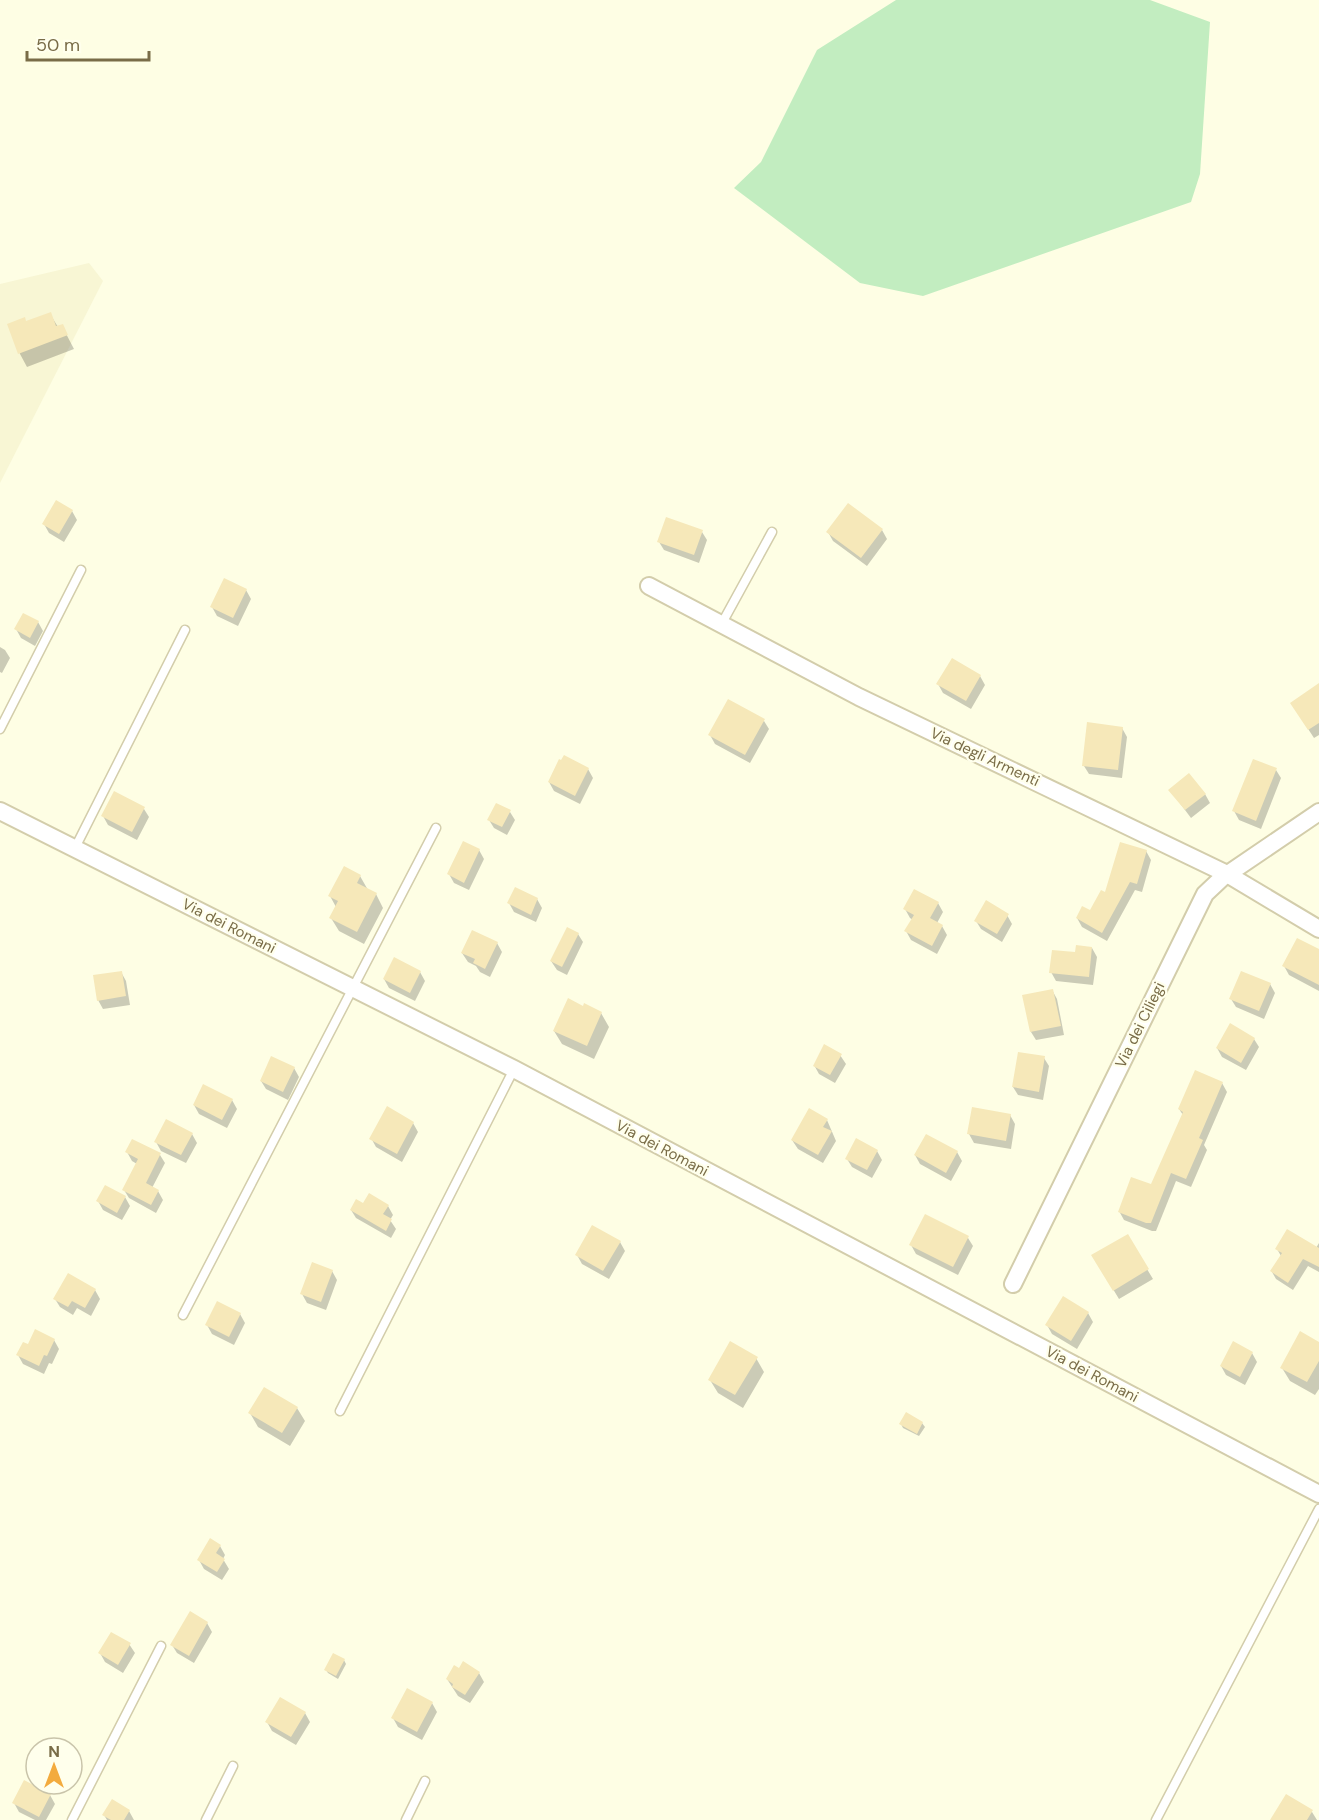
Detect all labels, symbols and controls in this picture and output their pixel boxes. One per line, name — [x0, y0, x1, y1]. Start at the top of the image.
scale bar — [27, 24, 148, 62]
text: 50 m — [36, 33, 80, 57]
street label: Via degli Armenti — [927, 723, 1043, 791]
street label: Via dei Romani — [179, 894, 279, 958]
street label: Via dei Ciliegi — [1111, 979, 1169, 1071]
street label: Via dei Romani — [612, 1115, 712, 1181]
street label: Via dei Romani — [1042, 1341, 1142, 1407]
north arrow — [24, 1736, 84, 1796]
text: N — [48, 1741, 60, 1762]

